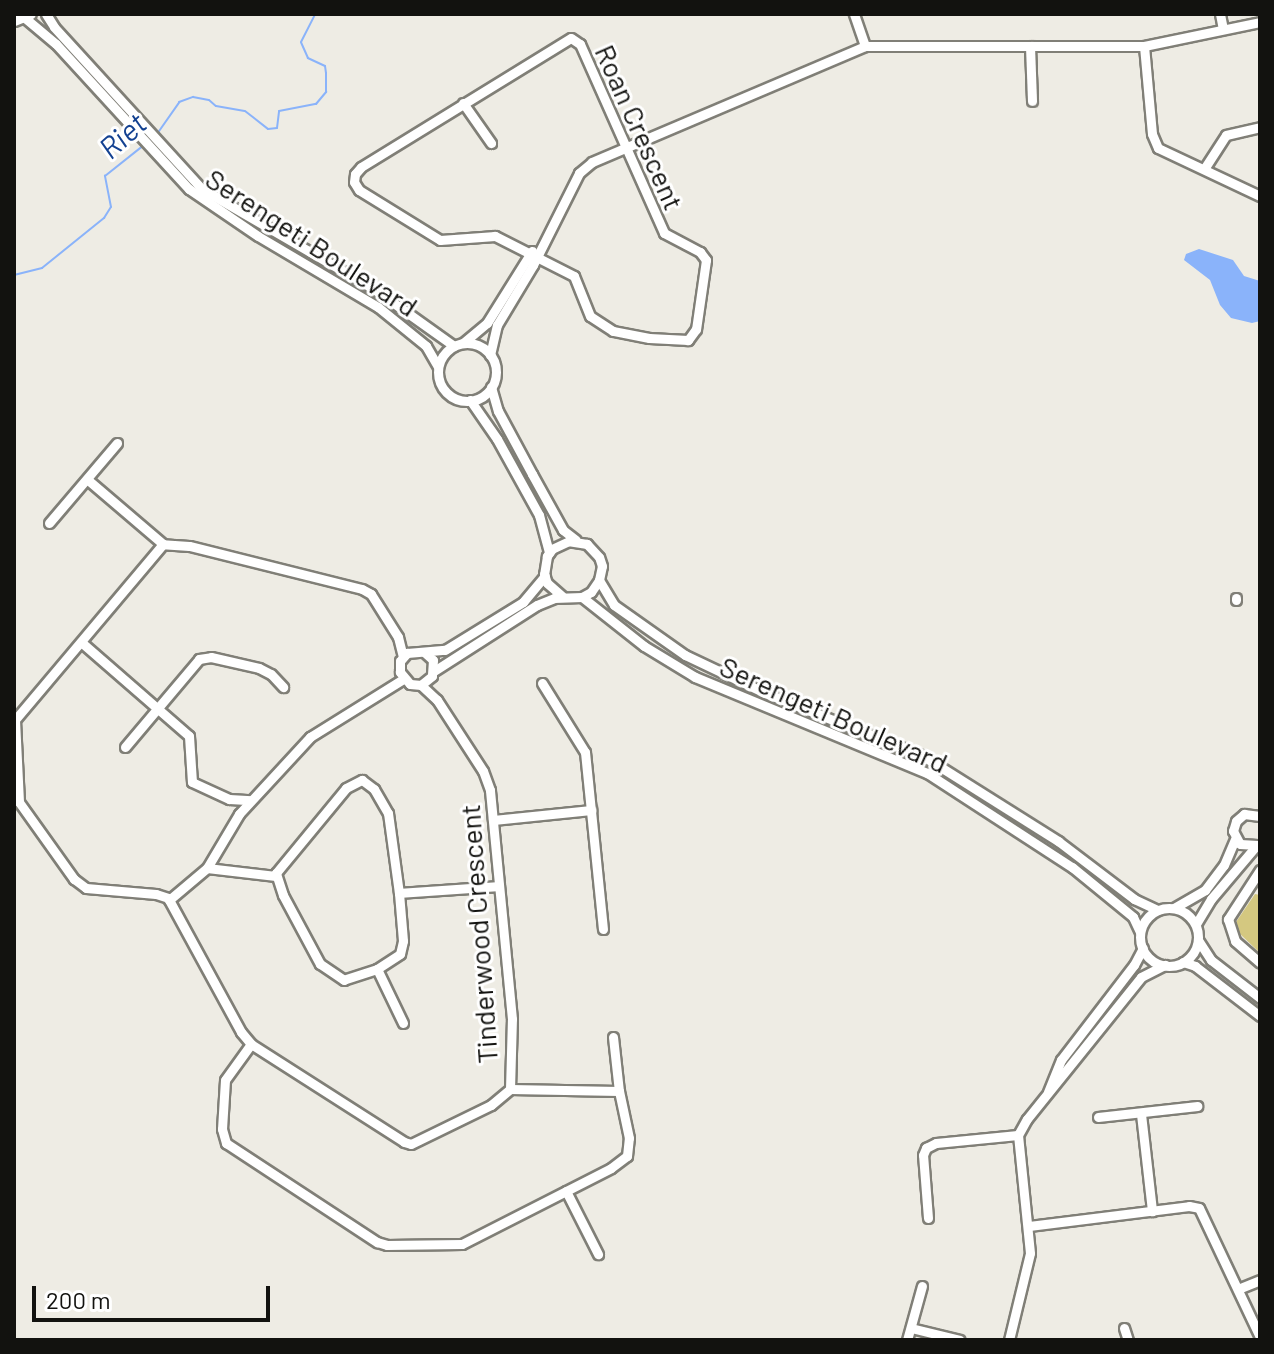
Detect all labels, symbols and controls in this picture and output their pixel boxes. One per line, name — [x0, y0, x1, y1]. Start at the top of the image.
street label: Roan Crescent — [589, 39, 691, 215]
water label: Riet — [91, 105, 153, 165]
street label: Serengeti Boulevard — [200, 161, 424, 323]
street label: Serengeti Boulevard — [715, 649, 953, 779]
street label: Tinderwood Crescent — [452, 803, 504, 1065]
scale bar — [36, 1270, 274, 1320]
text: 200 m — [46, 1285, 111, 1314]

